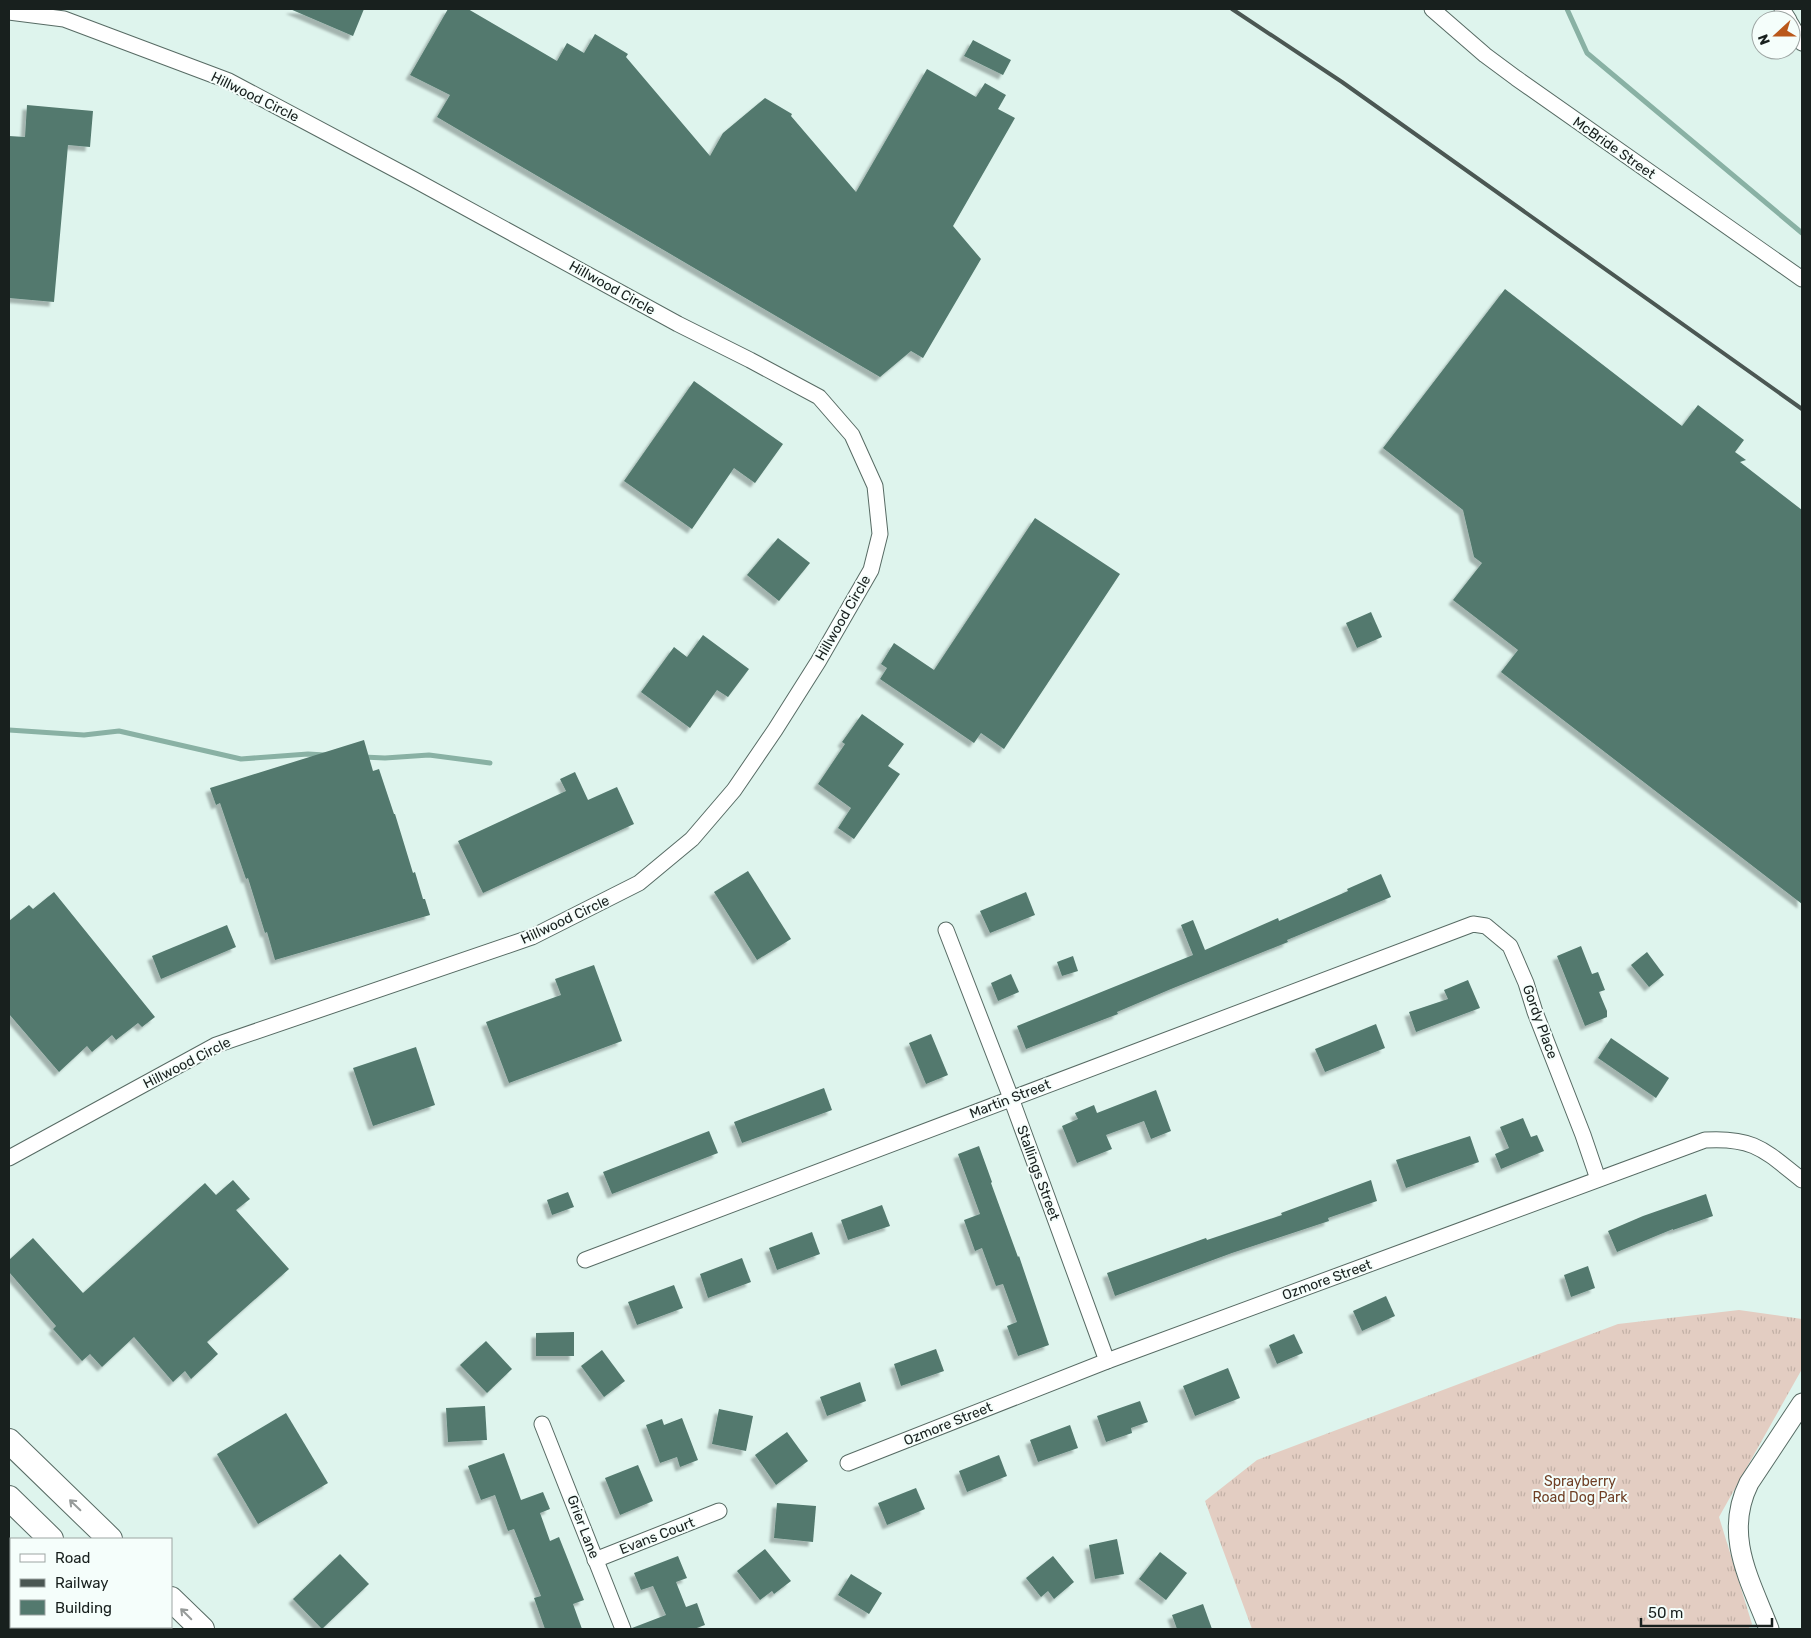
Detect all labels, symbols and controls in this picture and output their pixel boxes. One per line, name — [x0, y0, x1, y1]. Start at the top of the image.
north arrow — [1751, 10, 1801, 60]
text: N — [1755, 32, 1774, 47]
street label: Hillwood Circle — [208, 68, 302, 126]
street label: McBride Street — [1569, 113, 1659, 183]
street label: Hillwood Circle — [566, 257, 658, 319]
street label: Hillwood Circle — [812, 572, 874, 664]
street label: Hillwood Circle — [518, 892, 612, 948]
street label: Gordy Place — [1519, 983, 1561, 1061]
street label: Hillwood Circle — [140, 1034, 234, 1092]
street label: Martin Street — [967, 1076, 1053, 1122]
street label: Stallings Street — [1013, 1123, 1063, 1223]
street label: Ozmore Street — [1280, 1256, 1375, 1304]
street label: Ozmore Street — [901, 1398, 995, 1449]
park label: Sprayberry Road Dog Park — [1532, 1473, 1628, 1506]
street label: Grier Lane — [563, 1493, 603, 1561]
one-way arrow — [69, 1499, 81, 1511]
street label: Evans Court — [617, 1514, 697, 1558]
legend — [10, 1538, 172, 1628]
text: Road — [55, 1549, 91, 1567]
text: Railway — [55, 1574, 109, 1592]
scale bar — [1641, 1596, 1772, 1628]
text: Building — [55, 1599, 112, 1617]
text: 50 m — [1648, 1604, 1683, 1622]
one-way arrow — [180, 1608, 193, 1620]

